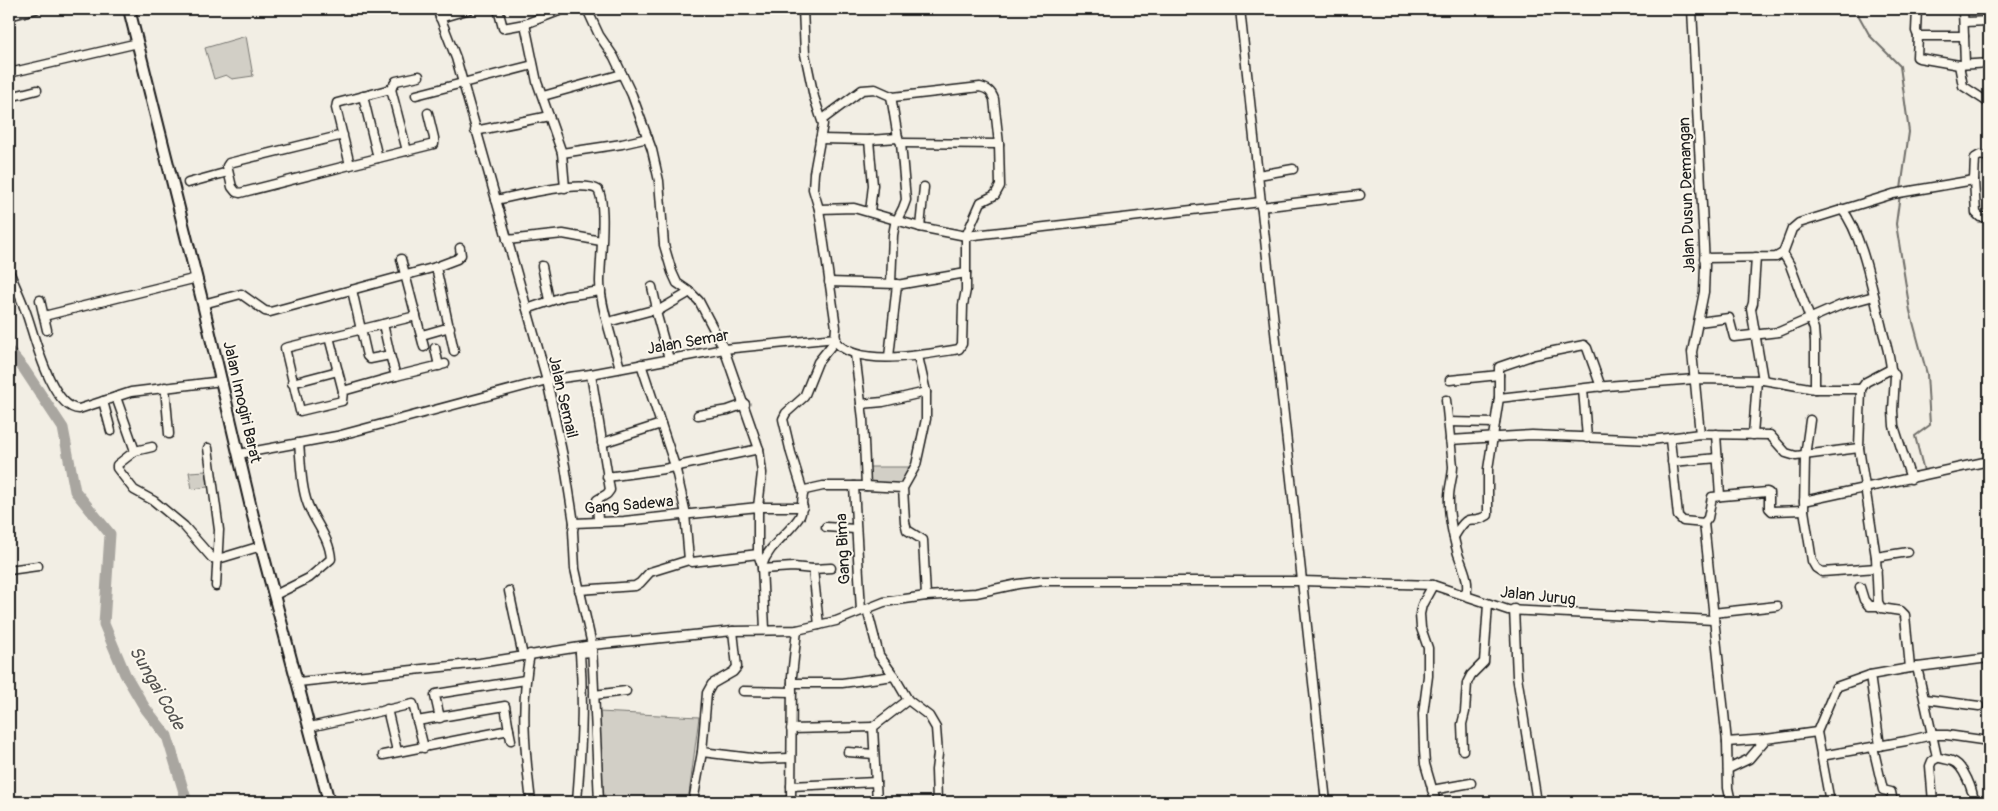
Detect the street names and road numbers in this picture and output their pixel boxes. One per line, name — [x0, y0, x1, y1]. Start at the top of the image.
street label: Jalan Dusun Demangan — [1674, 117, 1700, 273]
street label: Jalan Semar — [645, 325, 731, 359]
street label: Jalan Imogiri Barat — [218, 339, 266, 465]
street label: Jalan Semail — [544, 354, 582, 440]
street label: Gang Sadewa — [584, 491, 674, 519]
street label: Gang Bima — [831, 513, 855, 585]
street label: Jalan Jurug — [1499, 582, 1577, 610]

